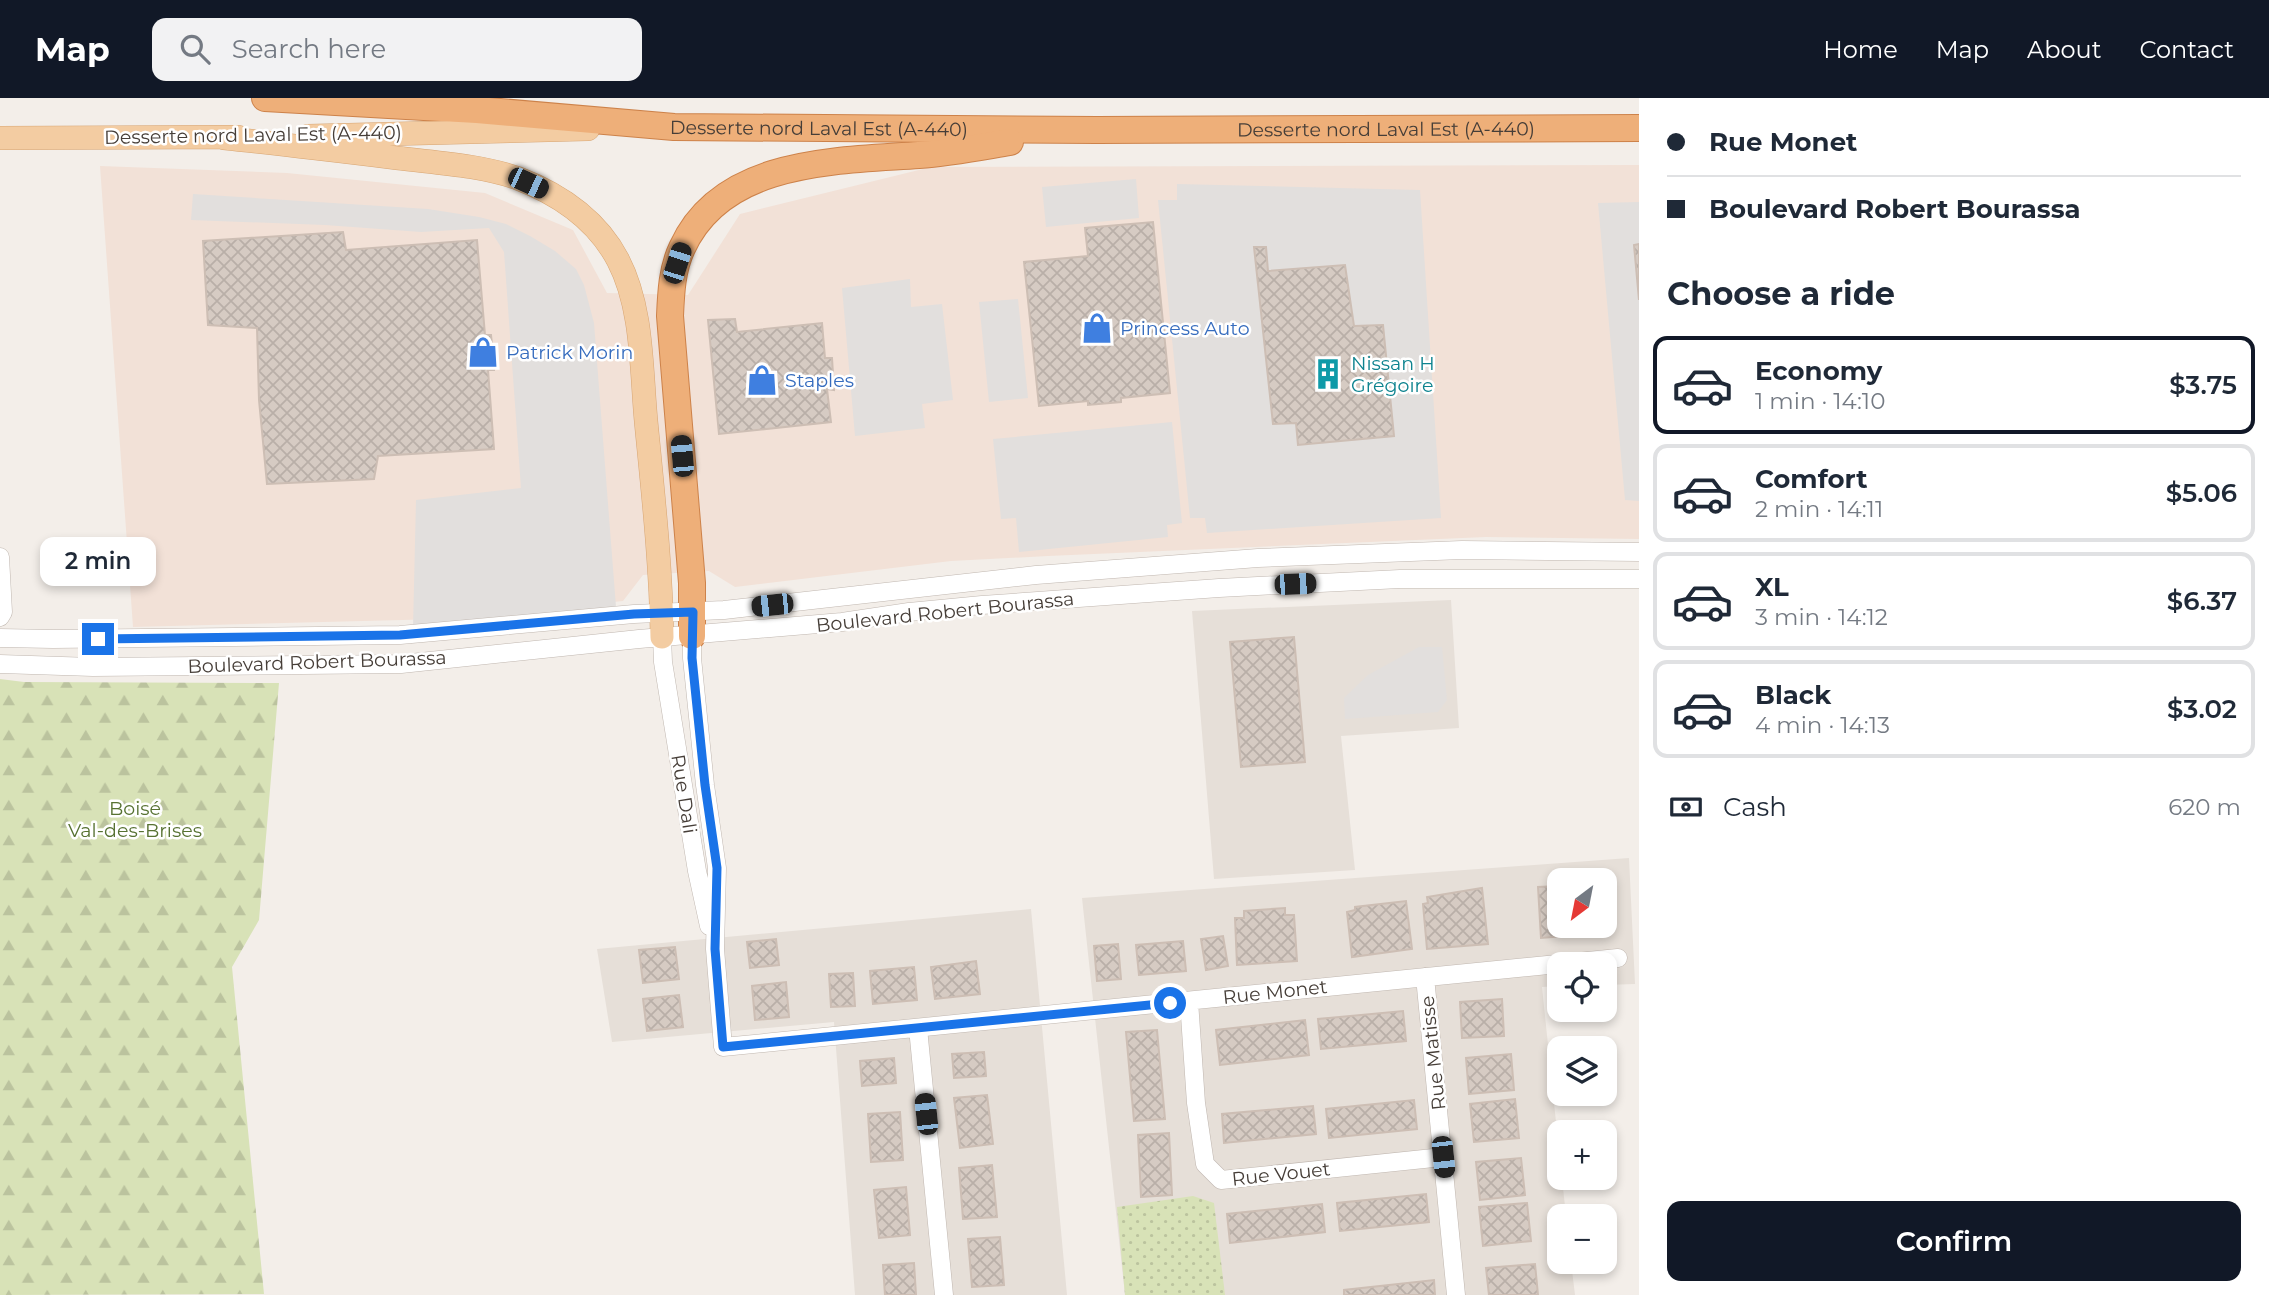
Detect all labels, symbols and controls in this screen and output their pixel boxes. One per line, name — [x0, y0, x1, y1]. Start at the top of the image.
search box — [152, 18, 642, 81]
text: Map — [35, 29, 110, 69]
icon: search — [176, 30, 214, 68]
text: Search here — [232, 33, 386, 65]
text: Home — [1823, 35, 1898, 64]
text: Map — [1936, 35, 1989, 64]
text: About — [2027, 35, 2101, 64]
text: Contact — [2139, 35, 2234, 64]
street label: Desserte nord Laval Est (A-440) — [670, 115, 968, 141]
street label: Desserte nord Laval Est (A-440) — [1237, 117, 1535, 141]
street label: Desserte nord Laval Est (A-440) — [104, 121, 402, 149]
text: Rue Monet — [1709, 126, 1857, 158]
car — [505, 165, 552, 201]
text: Boulevard Robert Bourassa — [1709, 193, 2081, 225]
car — [661, 240, 694, 286]
text: Choose a ride — [1667, 274, 1895, 313]
shop icon: Princess Auto — [1080, 311, 1114, 345]
place label: Princess Auto — [1120, 317, 1250, 340]
shop icon: Patrick Morin — [466, 335, 500, 369]
place label: Patrick Morin — [506, 341, 633, 364]
place label: Nissan H Grégoire — [1351, 352, 1435, 397]
icon: car — [1671, 354, 1734, 417]
text: Economy — [1755, 355, 1882, 387]
building icon: Nissan H Grégoire — [1311, 357, 1345, 391]
shop icon: Staples — [745, 363, 779, 397]
place label: Staples — [785, 369, 854, 392]
text: $3.75 — [2169, 369, 2237, 401]
text: 1 min · 14:10 — [1755, 387, 1885, 415]
car — [670, 434, 695, 478]
icon: car — [1671, 462, 1734, 525]
text: Comfort — [1755, 463, 1867, 495]
text: $5.06 — [2166, 477, 2237, 509]
text: 2 min · 14:11 — [1755, 495, 1883, 523]
callout: 2 min — [40, 538, 156, 587]
text: 2 min — [65, 547, 131, 575]
icon: car — [1671, 570, 1734, 633]
text: XL — [1755, 571, 1789, 603]
car — [1274, 573, 1317, 595]
text: $6.37 — [2167, 585, 2237, 617]
street label: Boulevard Robert Bourassa — [815, 587, 1075, 637]
car — [751, 592, 794, 618]
text: 3 min · 14:12 — [1755, 603, 1888, 631]
route end — [82, 623, 114, 655]
street label: Boulevard Robert Bourassa — [187, 646, 447, 678]
icon: car — [1671, 678, 1734, 741]
text: Black — [1755, 679, 1831, 711]
text: $3.02 — [2167, 693, 2237, 725]
text: 4 min · 14:13 — [1755, 711, 1890, 739]
street label: Rue Dali — [666, 753, 702, 835]
icon: cash — [1667, 788, 1705, 826]
text: Cash — [1723, 791, 1787, 823]
text: 620 m — [2168, 793, 2241, 821]
park label: Boisé Val-des-Brises — [68, 797, 202, 842]
north arrow — [1547, 868, 1617, 938]
map controls — [1547, 868, 1617, 1274]
button: locate — [1547, 952, 1617, 1022]
street label: Rue Monet — [1222, 975, 1329, 1009]
route start — [1154, 987, 1186, 1019]
street label: Rue Matisse — [1416, 995, 1450, 1111]
button: layers — [1547, 1036, 1617, 1106]
car — [914, 1092, 939, 1136]
button: + — [1547, 1120, 1617, 1190]
car — [1431, 1135, 1456, 1179]
street label: Rue Vouet — [1231, 1157, 1332, 1191]
button: Confirm — [1667, 1201, 2241, 1281]
button: − — [1547, 1204, 1617, 1274]

